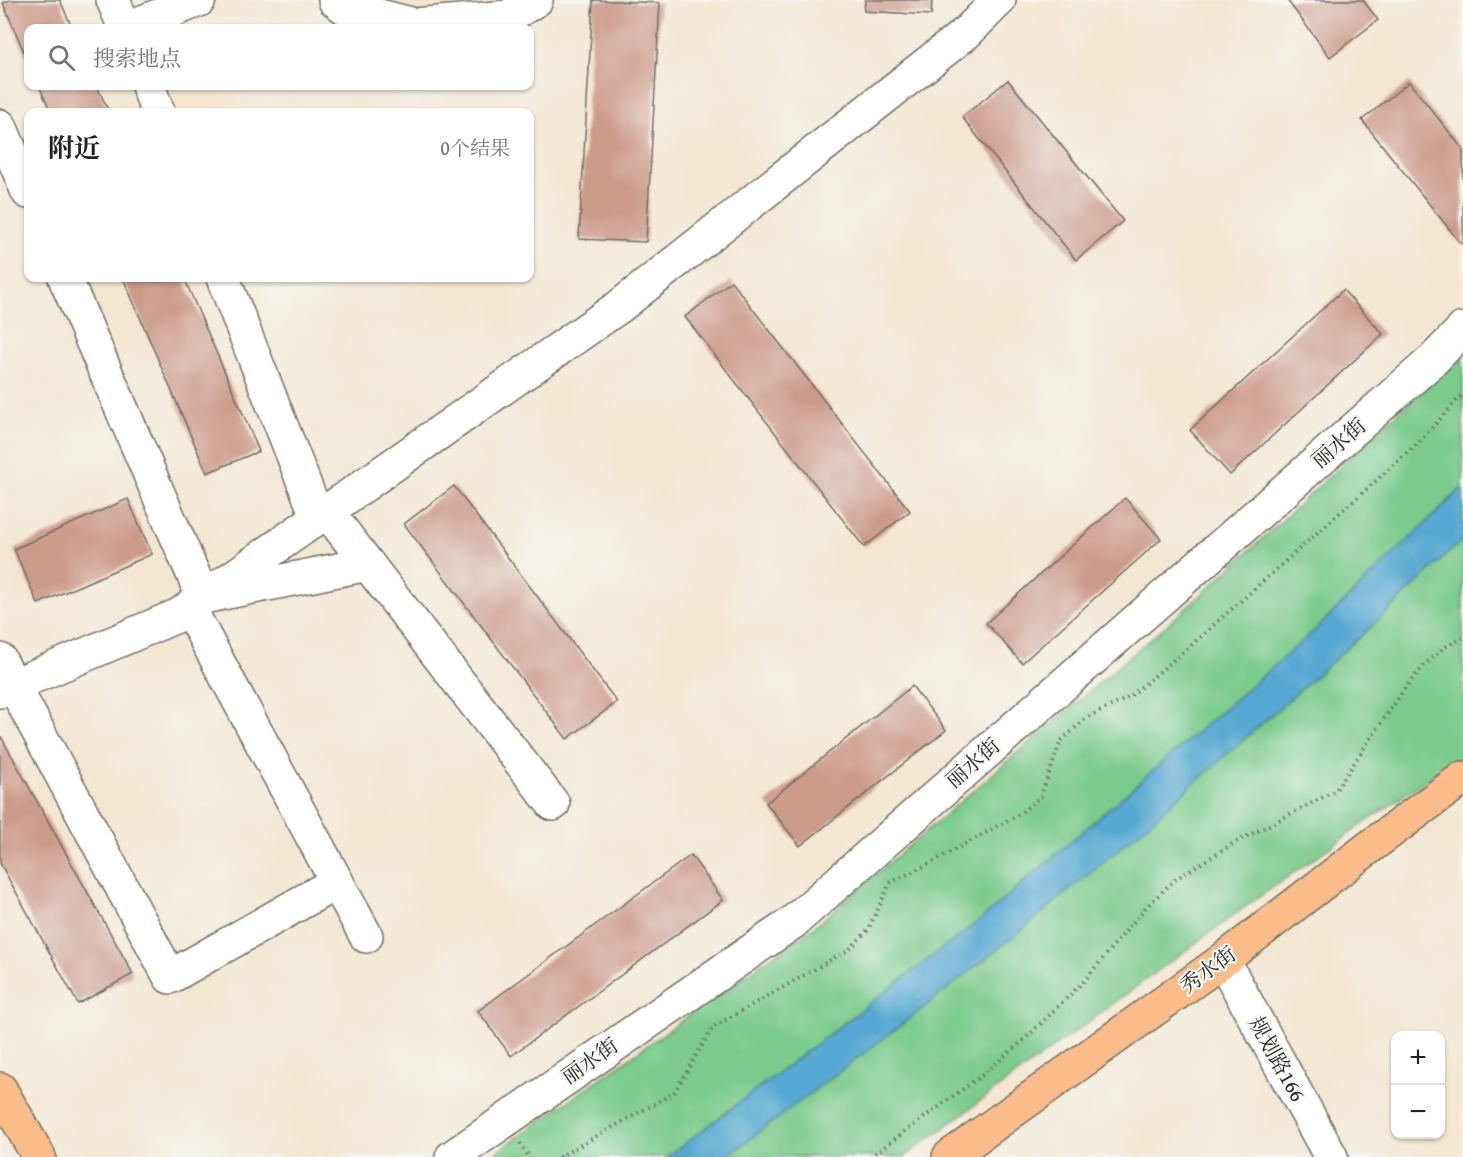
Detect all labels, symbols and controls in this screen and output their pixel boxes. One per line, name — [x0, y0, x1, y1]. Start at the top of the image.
search box — [24, 24, 534, 90]
icon: search — [45, 41, 78, 74]
text: 搜索地点 — [93, 42, 181, 74]
text: 附近 — [48, 128, 100, 167]
text: 0个结果 — [440, 133, 510, 162]
street label: 丽水街 — [1305, 410, 1373, 475]
street label: 丽水街 — [939, 730, 1007, 795]
street label: 秀水街 — [1173, 939, 1242, 1001]
street label: 规划路166 — [1241, 1010, 1314, 1107]
street label: 丽水街 — [555, 1030, 624, 1091]
map controls — [1391, 1031, 1445, 1139]
button: + — [1391, 1031, 1445, 1085]
button: − — [1391, 1085, 1445, 1139]

